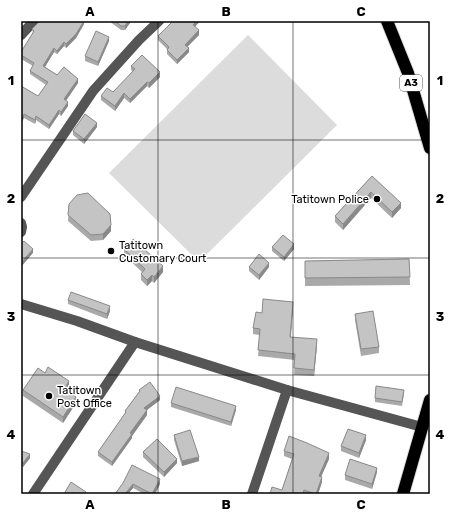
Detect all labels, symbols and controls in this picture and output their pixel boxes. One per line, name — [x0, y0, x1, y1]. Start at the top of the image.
text: A — [85, 4, 95, 19]
text: B — [221, 4, 231, 19]
text: C — [356, 4, 366, 19]
text: 1 — [8, 73, 14, 88]
text: 1 — [437, 73, 443, 88]
road number: A3 — [400, 75, 422, 91]
text: 2 — [7, 191, 15, 206]
text: 2 — [436, 191, 444, 206]
place label: Tatitown Police — [291, 193, 369, 206]
marker: Tatitown Police — [372, 194, 382, 204]
place label: Tatitown Customary Court — [119, 239, 207, 265]
marker: Tatitown Customary Court — [106, 246, 116, 256]
text: 3 — [7, 309, 16, 324]
text: 3 — [436, 309, 445, 324]
place label: Tatitown Post Office — [57, 384, 112, 410]
marker: Tatitown Post Office — [44, 391, 54, 401]
text: 4 — [7, 427, 16, 442]
text: 4 — [436, 427, 445, 442]
text: A — [85, 497, 95, 512]
text: B — [221, 497, 231, 512]
text: C — [356, 497, 366, 512]

